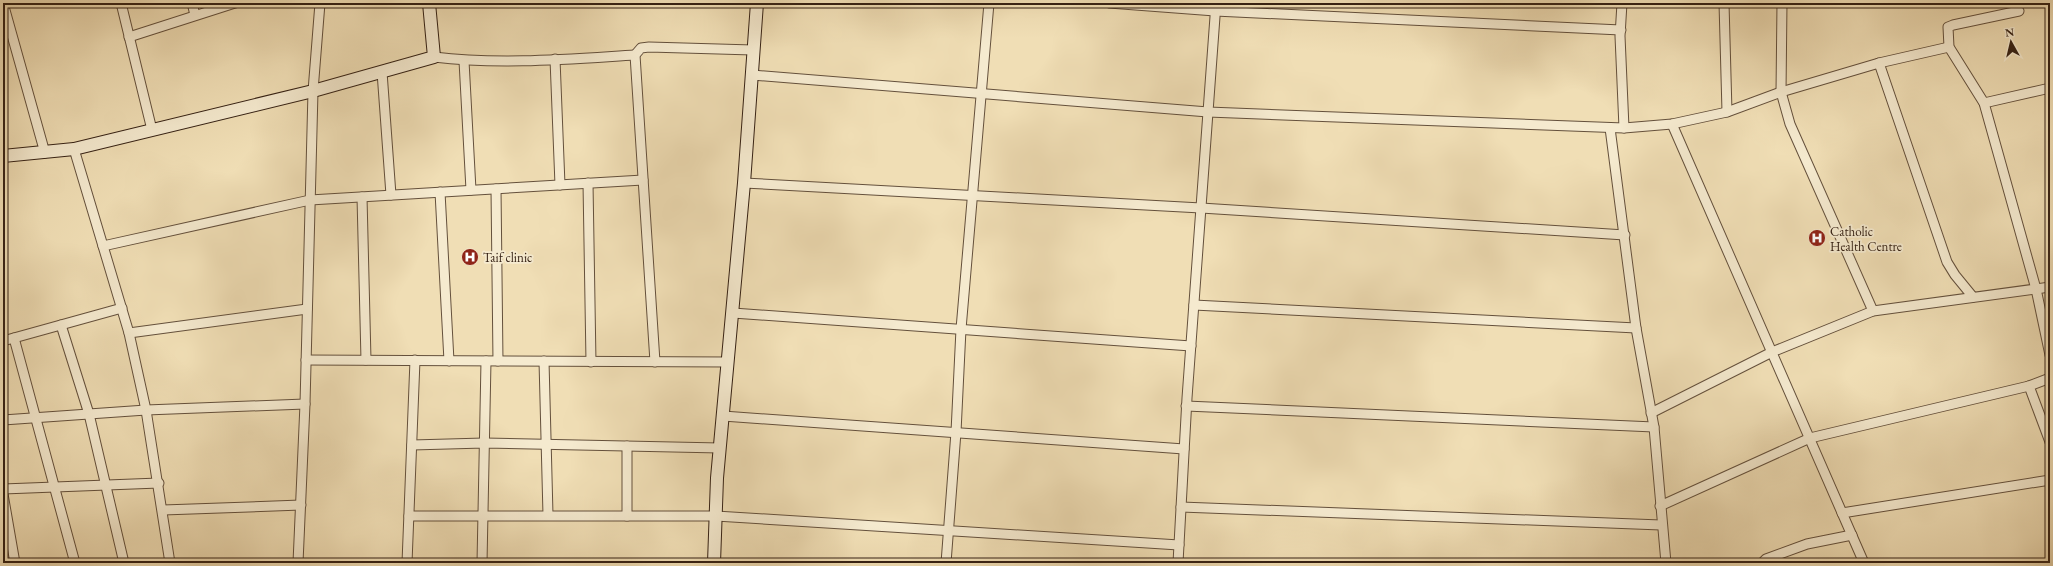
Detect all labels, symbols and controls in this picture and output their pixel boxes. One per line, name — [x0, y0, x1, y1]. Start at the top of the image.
north arrow — [1991, 22, 2031, 62]
text: N — [2004, 25, 2015, 40]
place label: Catholic Health Centre — [1830, 223, 1902, 255]
hospital icon: Catholic Health Centre — [1807, 228, 1827, 248]
hospital icon: Taif clinic — [460, 247, 480, 267]
place label: Taif clinic — [483, 249, 532, 266]

